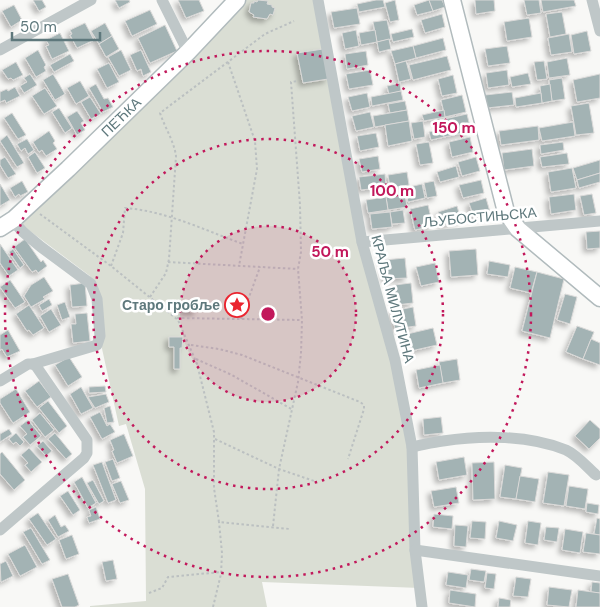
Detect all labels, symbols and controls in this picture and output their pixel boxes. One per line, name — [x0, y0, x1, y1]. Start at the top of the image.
scale bar — [12, 10, 100, 42]
text: 50 m — [20, 17, 57, 37]
street label: ПЕЋКА — [97, 93, 145, 140]
text: 150 m — [433, 118, 476, 138]
text: 100 m — [370, 181, 414, 201]
street label: ЉУБОСТИЊСКА — [423, 203, 538, 231]
street label: КРАЉА МИЛУТИНА — [367, 233, 419, 366]
text: 50 m — [311, 242, 349, 262]
place icon: Старо гробље — [224, 292, 250, 318]
place label: Старо гробље — [122, 296, 220, 314]
centre of rings — [259, 305, 277, 323]

